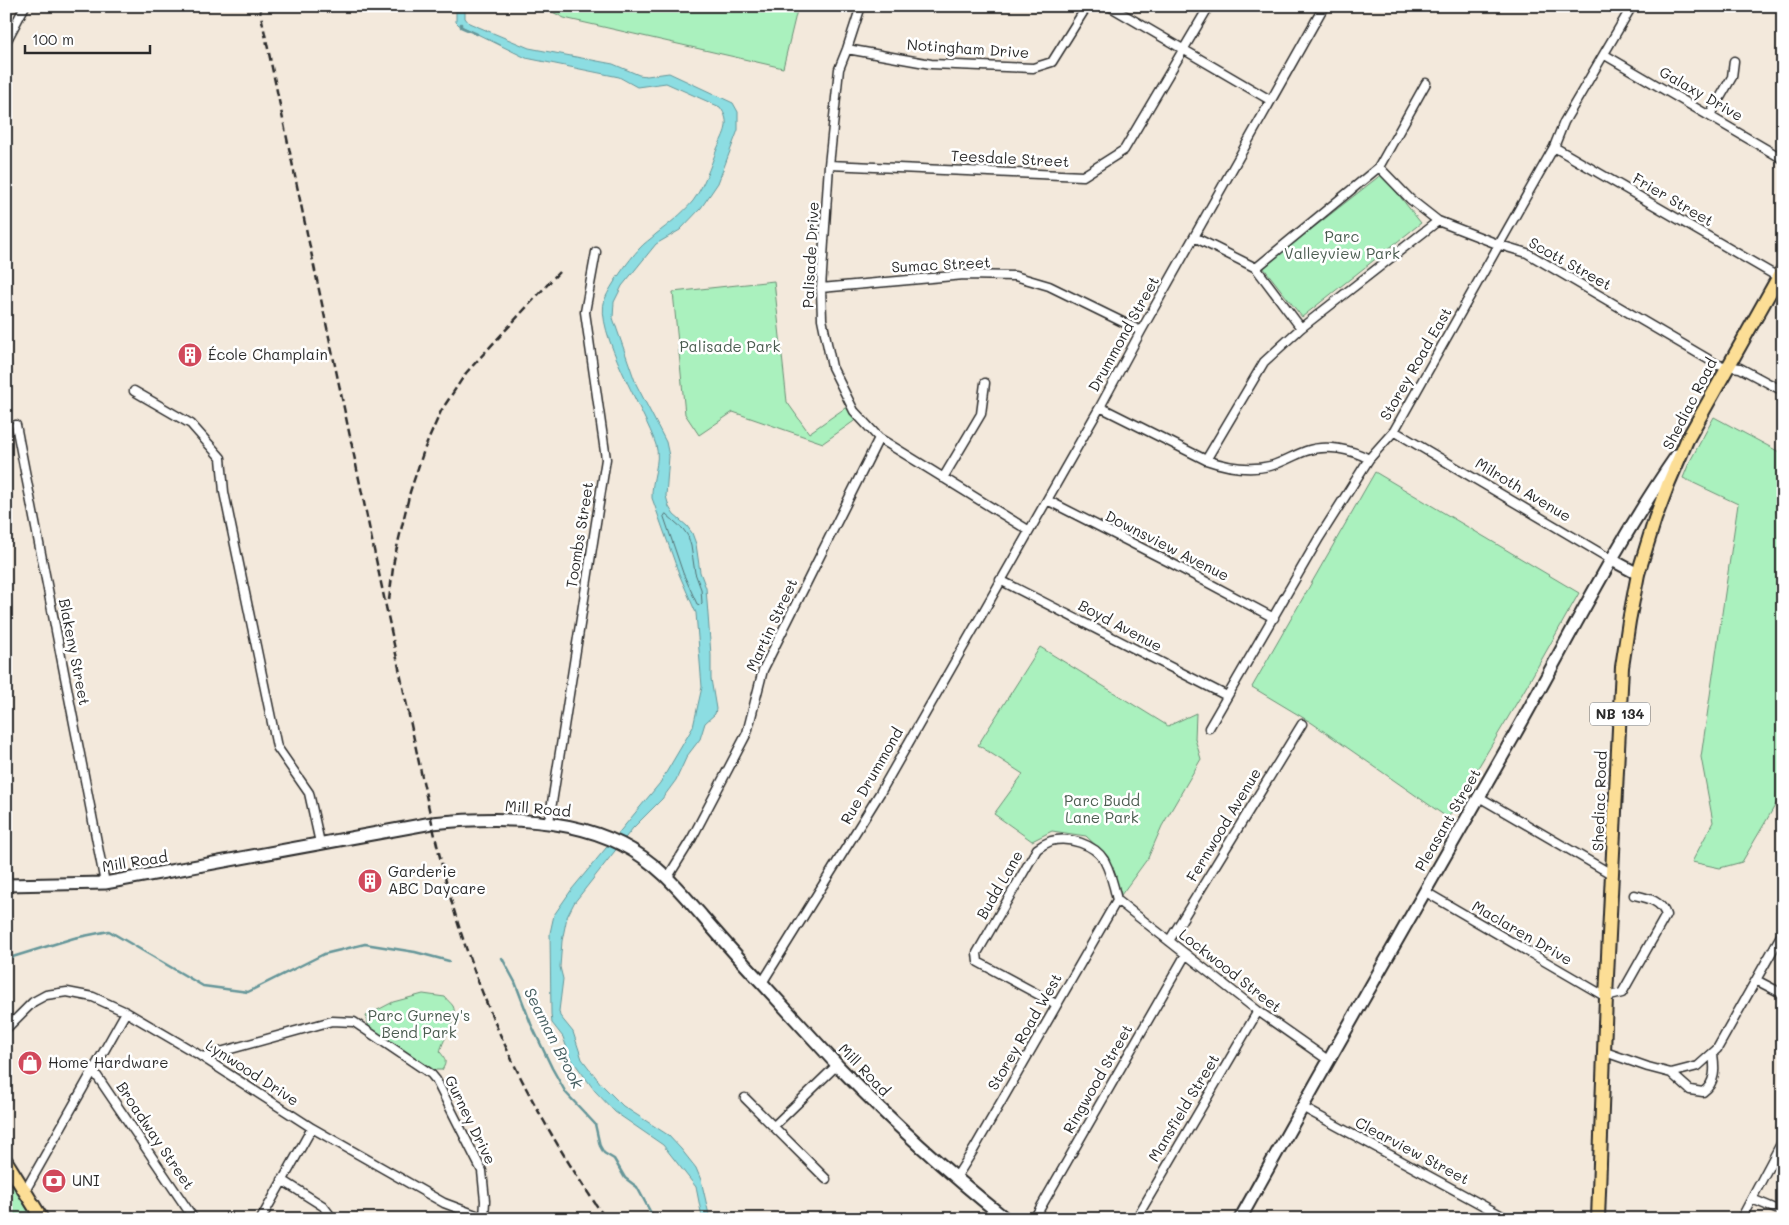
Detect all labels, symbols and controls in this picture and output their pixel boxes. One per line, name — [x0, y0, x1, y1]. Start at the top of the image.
scale bar — [25, 22, 150, 54]
text: 100 m — [32, 29, 74, 49]
street label: Notingham Drive — [906, 34, 1030, 62]
street label: Galaxy Drive — [1656, 61, 1747, 125]
street label: Teesdale Street — [950, 145, 1070, 171]
street label: Frier Street — [1630, 168, 1717, 230]
street label: Palisade Drive — [797, 201, 823, 309]
park label: Parc Valleyview Park — [1284, 226, 1400, 263]
street label: Scott Street — [1525, 232, 1616, 294]
street label: Sumac Street — [891, 251, 991, 277]
street label: Drummond Street — [1083, 272, 1163, 395]
street label: Storey Road East — [1375, 303, 1456, 424]
park label: Palisade Park — [679, 336, 781, 356]
building icon: École Champlain — [177, 342, 203, 368]
place label: École Champlain — [208, 344, 328, 364]
street label: Shediac Road — [1657, 354, 1721, 453]
street label: Milroth Avenue — [1472, 453, 1575, 526]
street label: Toombs Street — [561, 480, 597, 589]
street label: Downsview Avenue — [1102, 505, 1233, 585]
street label: Martin Street — [741, 575, 801, 675]
street label: Boyd Avenue — [1075, 595, 1166, 656]
street label: Blakeny Street — [55, 597, 95, 707]
road number: NB 134 — [1590, 702, 1650, 726]
street label: Rue Drummond — [835, 723, 907, 828]
street label: Shediac Road — [1587, 750, 1611, 852]
street label: Fernwood Avenue — [1181, 764, 1265, 885]
street label: Pleasant Street — [1410, 764, 1485, 875]
park label: Parc Budd Lane Park — [1064, 790, 1140, 827]
street label: Mill Road — [504, 795, 572, 821]
street label: Mill Road — [101, 846, 169, 876]
street label: Budd Lane — [971, 847, 1027, 922]
place label: Garderie ABC Daycare — [388, 861, 486, 898]
building icon: Garderie ABC Daycare — [357, 868, 383, 894]
street label: Maclaren Drive — [1469, 895, 1576, 969]
street label: Lockwood Street — [1175, 924, 1286, 1017]
street label: Storey Road West — [982, 969, 1066, 1094]
water label: Seaman Brook — [520, 984, 589, 1092]
park label: Parc Gurney's Bend Park — [368, 1005, 470, 1042]
street label: Ringwood Street — [1058, 1020, 1136, 1137]
street label: Lynwood Drive — [202, 1035, 303, 1110]
street label: Mill Road — [835, 1039, 895, 1100]
shop icon: Home Hardware — [17, 1050, 43, 1076]
street label: Mansfield Street — [1143, 1050, 1223, 1165]
place label: Home Hardware — [48, 1052, 169, 1072]
street label: Gurney Drive — [441, 1072, 501, 1167]
street label: Broadway Street — [112, 1078, 199, 1193]
street label: Clearview Street — [1352, 1112, 1473, 1189]
bank icon: UNI — [41, 1168, 67, 1194]
place label: UNI — [72, 1170, 100, 1190]

